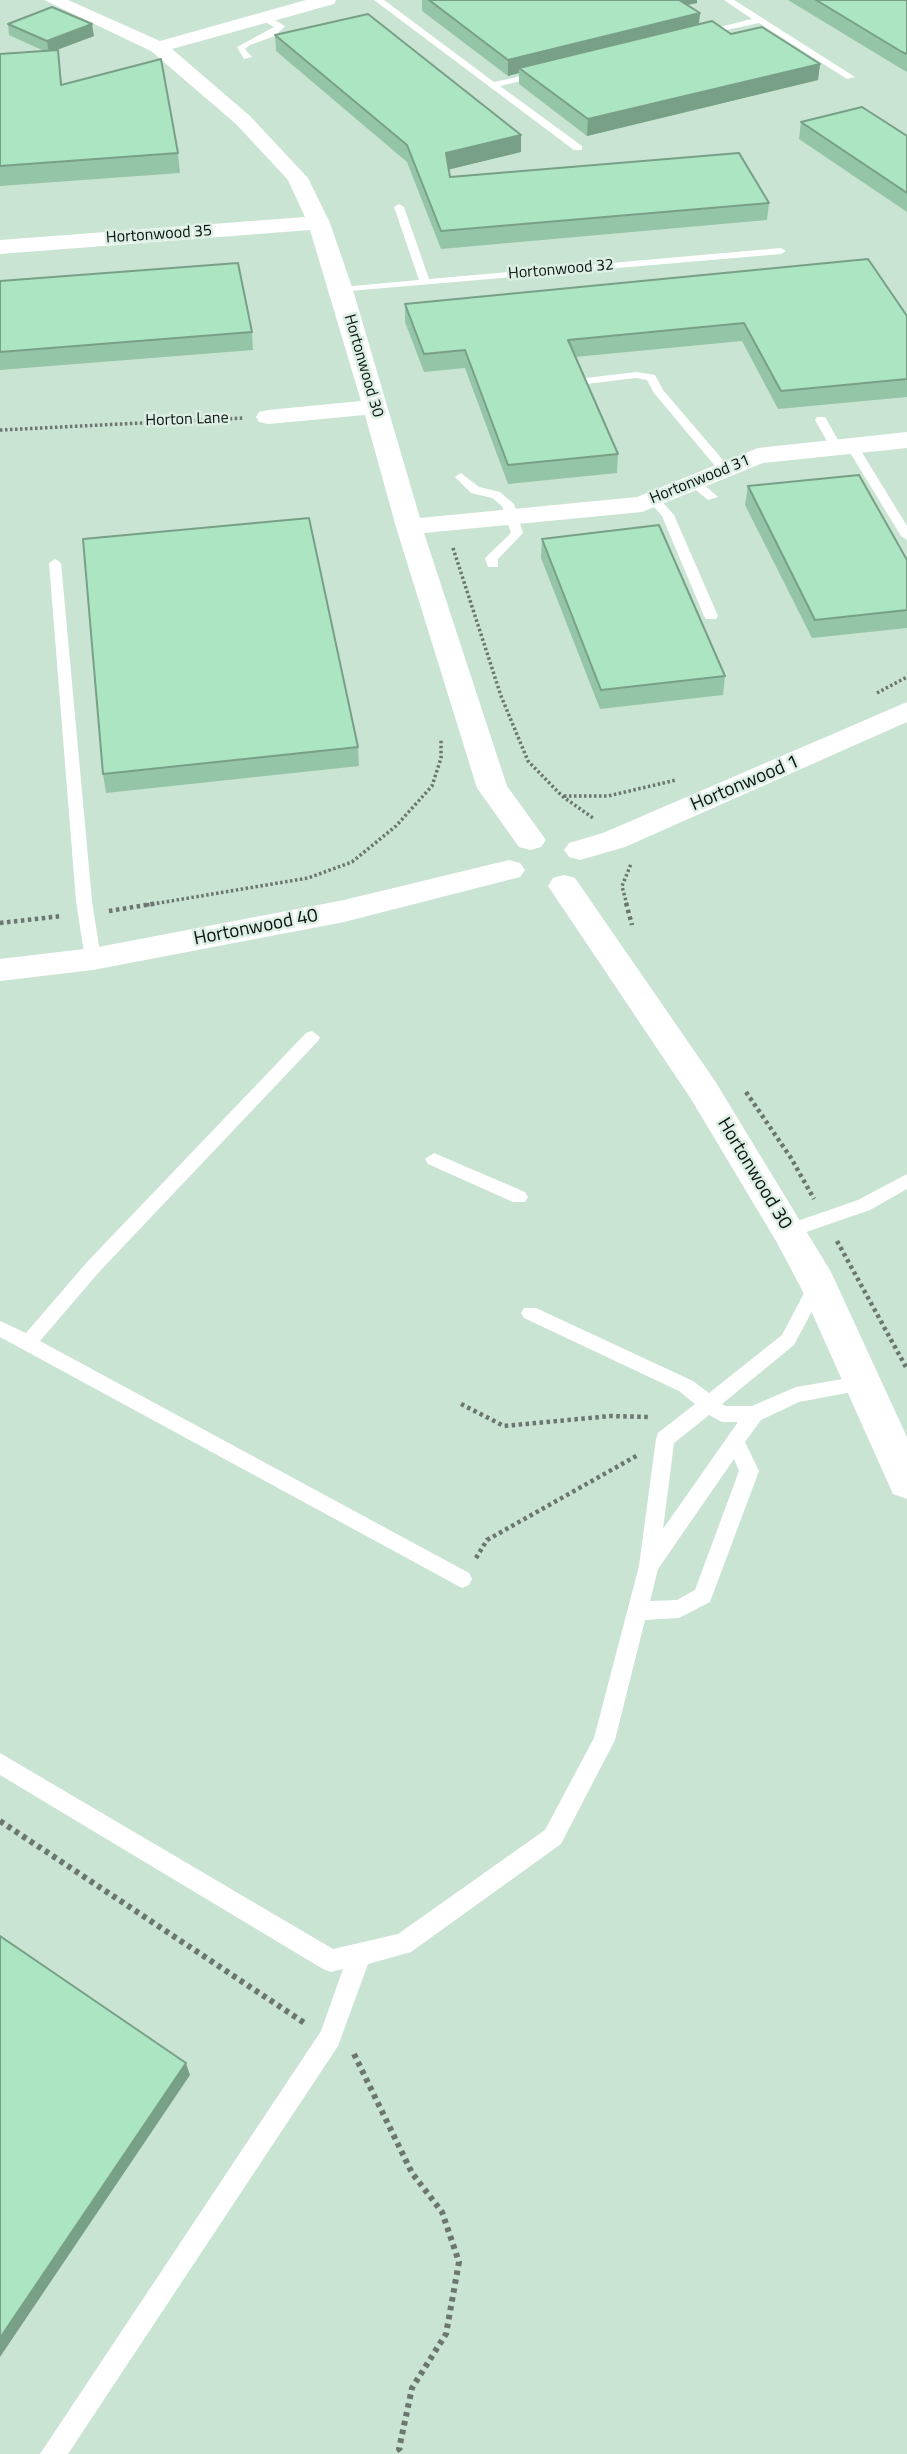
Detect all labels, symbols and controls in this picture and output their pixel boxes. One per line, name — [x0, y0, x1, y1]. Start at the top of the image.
street label: Hortonwood 35 — [105, 222, 213, 248]
street label: Hortonwood 32 — [507, 256, 615, 284]
street label: Hortonwood 30 — [339, 312, 387, 420]
street label: Horton Lane — [145, 409, 229, 431]
street label: Hortonwood 31 — [647, 451, 753, 509]
street label: Hortonwood 1 — [687, 751, 803, 817]
street label: Hortonwood 40 — [192, 905, 320, 951]
street label: Hortonwood 30 — [712, 1114, 796, 1234]

